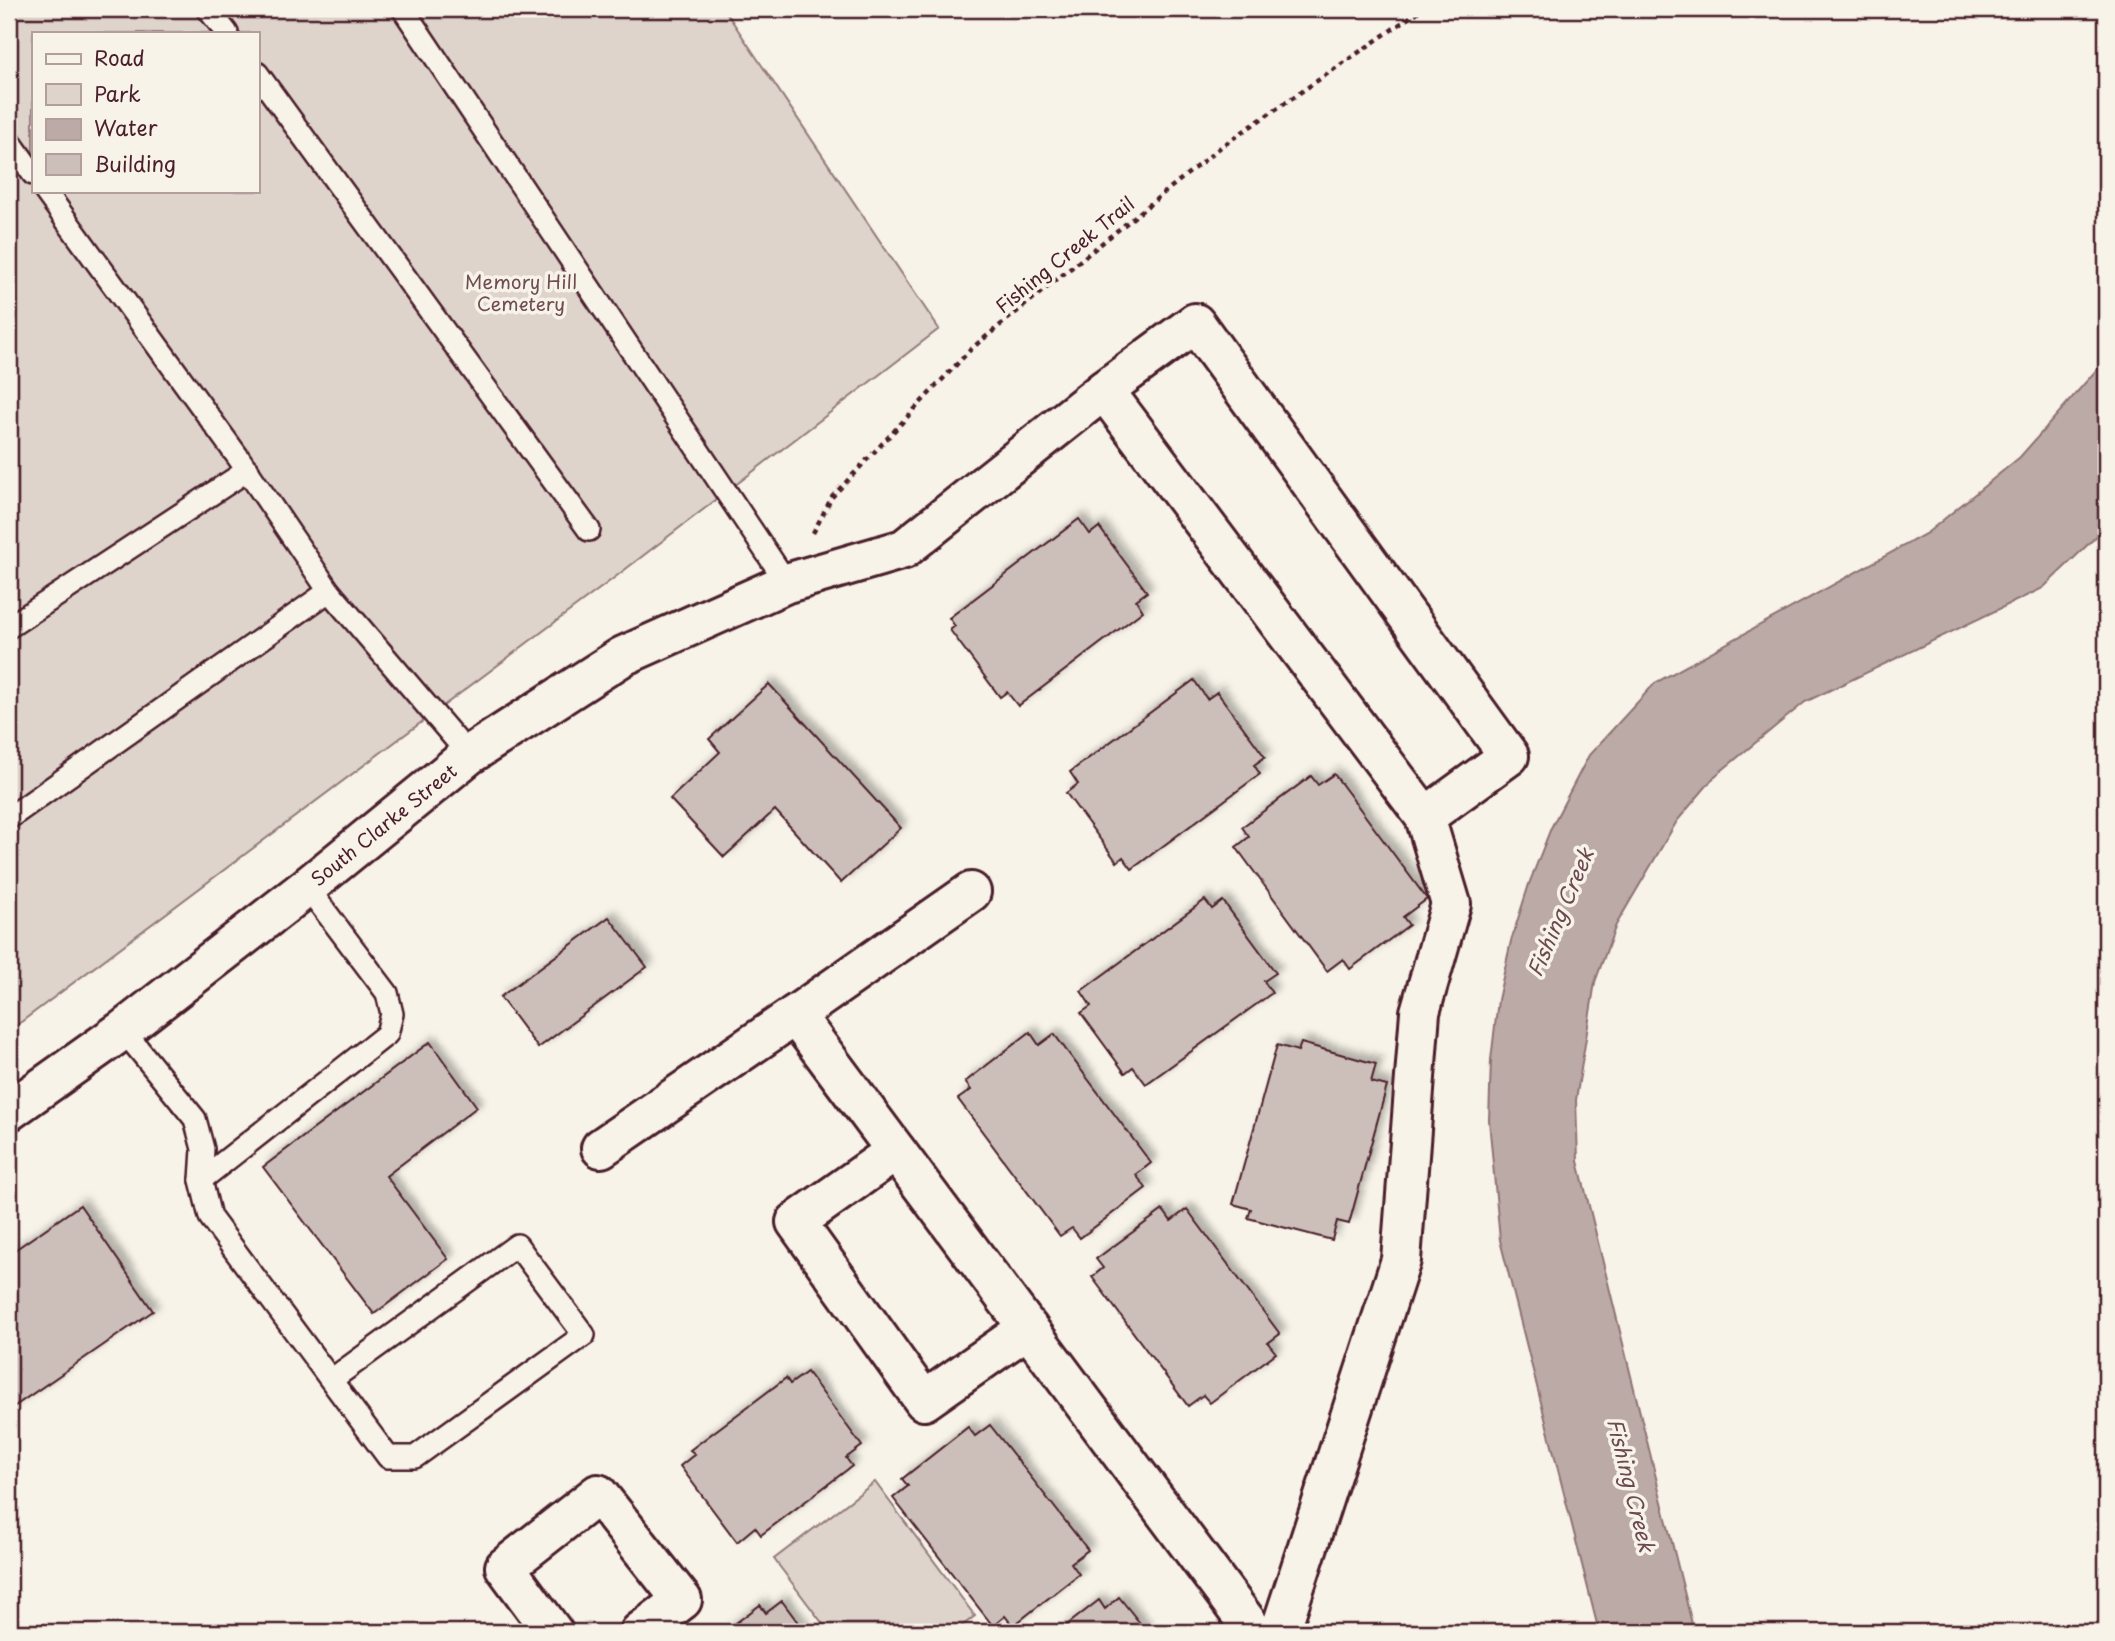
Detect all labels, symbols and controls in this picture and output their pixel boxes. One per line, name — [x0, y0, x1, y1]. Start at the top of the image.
legend — [32, 32, 259, 192]
text: Road — [94, 41, 145, 73]
text: Park — [94, 77, 141, 109]
text: Water — [94, 111, 158, 143]
text: Building — [94, 147, 176, 179]
street label: Fishing Creek Trail — [989, 189, 1140, 319]
park label: Memory Hill Cemetery — [465, 267, 577, 317]
street label: South Clarke Street — [304, 756, 463, 892]
water label: Fishing Creek — [1518, 842, 1601, 981]
water label: Fishing Creek — [1600, 1414, 1664, 1556]

